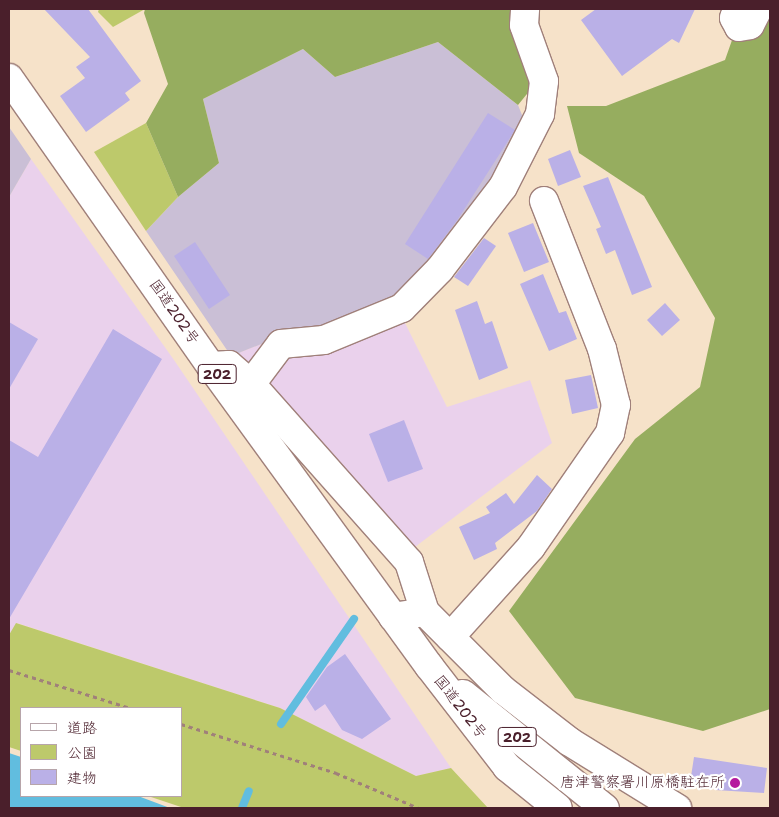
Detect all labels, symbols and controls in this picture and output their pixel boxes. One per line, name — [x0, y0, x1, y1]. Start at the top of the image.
street label: 国道202号 — [145, 276, 203, 348]
road number: 202 — [197, 362, 237, 386]
street label: 国道202号 — [430, 672, 490, 742]
legend — [20, 707, 182, 797]
text: 道路 — [67, 718, 97, 738]
road number: 202 — [497, 726, 537, 749]
text: 公園 — [67, 743, 97, 763]
text: 建物 — [67, 768, 97, 788]
place label: 唐津警察署川原橋駐在所 — [560, 774, 725, 792]
marker: 唐津警察署川原橋駐在所 — [729, 777, 741, 789]

